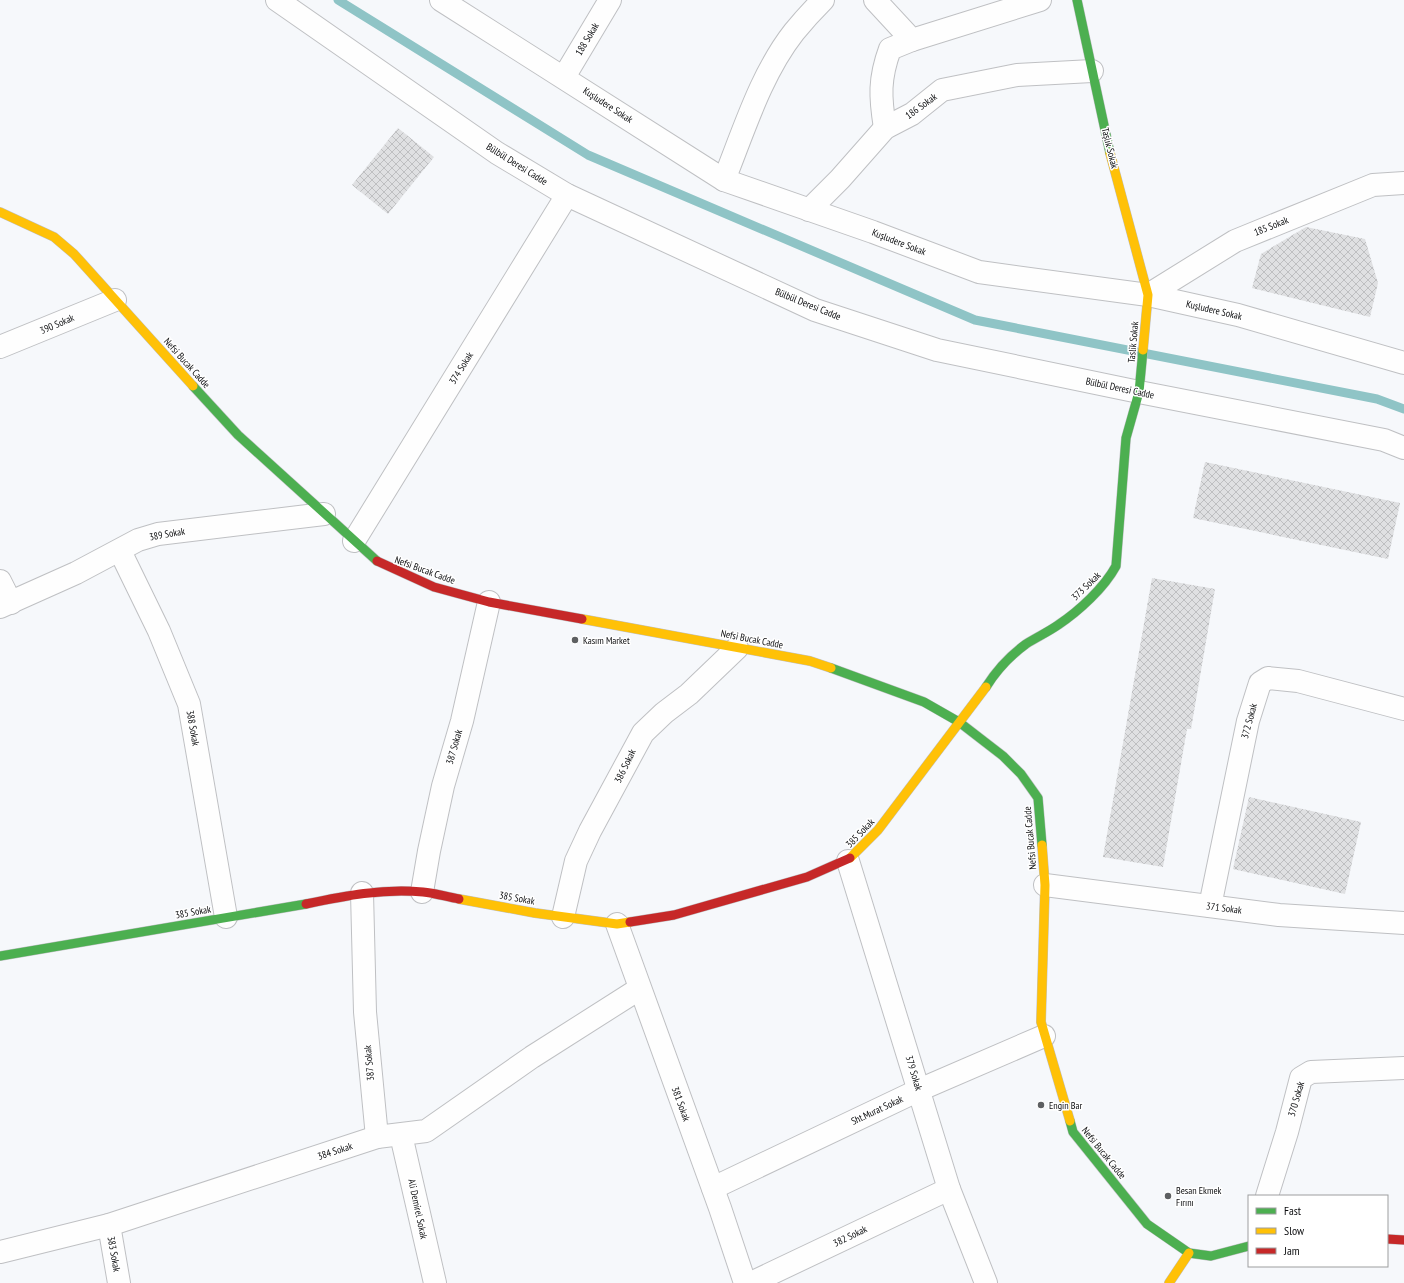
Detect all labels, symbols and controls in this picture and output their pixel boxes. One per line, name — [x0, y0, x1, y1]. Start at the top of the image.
street label: 188 Sokak — [572, 20, 602, 58]
street label: Kuşludere Sokak — [581, 84, 636, 126]
street label: 186 Sokak — [903, 90, 939, 122]
street label: Taşlık Sokak — [1099, 126, 1121, 170]
street label: Bülbül Deresi Cadde — [484, 140, 550, 188]
street label: 185 Sokak — [1252, 213, 1290, 239]
street label: Kuşludere Sokak — [870, 226, 928, 258]
street label: Bülbül Deresi Cadde — [773, 285, 843, 323]
street label: Kuşludere Sokak — [1185, 297, 1243, 323]
street label: 390 Sokak — [38, 311, 76, 337]
street label: Taslik Sokak — [1125, 321, 1141, 363]
street label: Nefsi Bucak Cadde — [161, 335, 213, 391]
street label: 374 Sokak — [446, 349, 476, 387]
street label: Bülbül Deresi Cadde — [1085, 374, 1155, 402]
street label: 389 Sokak — [148, 524, 186, 544]
street label: Nefsi Bucak Cadde — [393, 553, 457, 587]
street label: 373 Sokak — [1069, 569, 1104, 603]
street label: Nefsi Bucak Cadde — [720, 627, 784, 651]
place label: Kasım Market — [583, 634, 630, 647]
marker: Kasım Market — [570, 635, 580, 645]
street label: 372 Sokak — [1238, 702, 1260, 740]
street label: 388 Sokak — [183, 709, 203, 747]
street label: 387 Sokak — [443, 728, 465, 766]
street label: 386 Sokak — [611, 747, 639, 785]
street label: Nefsi Bucak Cadde — [1021, 806, 1039, 870]
street label: 385 Sokak — [843, 815, 877, 850]
street label: 385 Sokak — [498, 888, 536, 908]
street label: 371 Sokak — [1205, 899, 1243, 917]
street label: 385 Sokak — [174, 902, 212, 922]
street label: 387 Sokak — [361, 1045, 377, 1081]
street label: 379 Sokak — [903, 1054, 926, 1092]
street label: 370 Sokak — [1285, 1080, 1307, 1118]
street label: 381 Sokak — [669, 1085, 693, 1123]
street label: Sht.Murat Sokak — [849, 1092, 905, 1128]
place label: Engin Bar — [1049, 1099, 1082, 1112]
marker: Engin Bar — [1036, 1100, 1046, 1110]
street label: Nefsi Bucak Cadde — [1079, 1124, 1129, 1182]
street label: 384 Sokak — [316, 1139, 354, 1163]
street label: Ali Demirel Sokak — [405, 1178, 431, 1240]
place label: Besan Ekmek Fırını — [1176, 1184, 1222, 1209]
marker: Besan Ekmek Fırını — [1163, 1191, 1173, 1201]
legend — [1248, 1195, 1388, 1267]
text: Fast — [1284, 1203, 1302, 1218]
street label: 382 Sokak — [831, 1222, 869, 1250]
text: Slow — [1284, 1223, 1305, 1238]
street label: 383 Sokak — [104, 1235, 124, 1273]
text: Jam — [1283, 1243, 1300, 1258]

